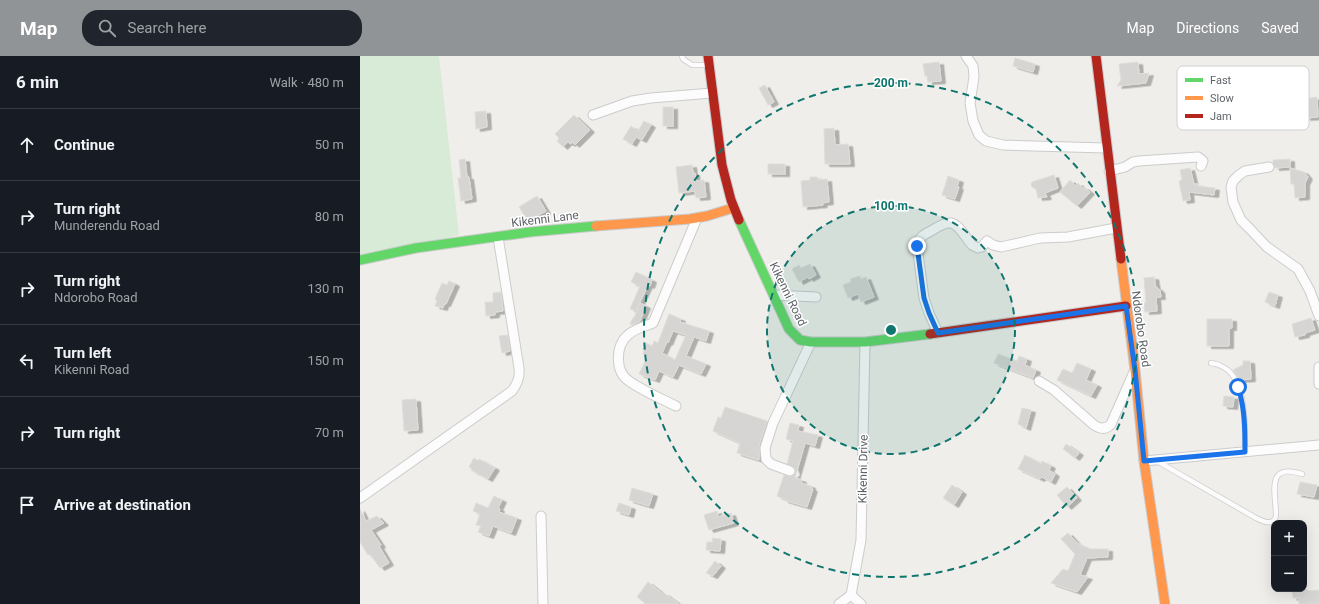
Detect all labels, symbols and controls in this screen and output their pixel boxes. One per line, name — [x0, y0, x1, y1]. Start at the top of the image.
search box — [82, 10, 362, 46]
text: Map — [20, 17, 58, 40]
icon: search — [96, 17, 118, 39]
text: Search here — [128, 19, 206, 37]
text: Map — [1127, 20, 1154, 36]
text: Directions — [1176, 20, 1239, 36]
text: Saved — [1261, 20, 1299, 36]
legend — [1177, 66, 1309, 130]
text: 6 min — [16, 72, 59, 92]
text: Fast — [1210, 74, 1232, 87]
text: Walk · 480 m — [269, 75, 344, 90]
text: 200 m — [874, 76, 908, 90]
text: Slow — [1210, 92, 1234, 105]
text: Jam — [1210, 110, 1232, 123]
icon: ahead — [16, 134, 38, 156]
text: Continue — [54, 136, 115, 154]
text: 50 m — [315, 137, 344, 152]
text: 100 m — [874, 199, 908, 213]
text: Turn right — [54, 200, 120, 218]
icon: right — [16, 206, 38, 228]
street label: Kikenni Lane — [510, 208, 580, 230]
text: 80 m — [315, 209, 344, 224]
text: Munderendu Road — [54, 218, 160, 233]
route end — [908, 237, 926, 255]
street label: Kikenni Road — [766, 260, 810, 328]
text: Turn right — [54, 272, 120, 290]
icon: right — [16, 278, 38, 300]
text: 130 m — [307, 281, 344, 296]
text: Ndorobo Road — [54, 290, 137, 305]
street label: Ndorobo Road — [1129, 290, 1153, 368]
centre of rings — [884, 323, 898, 337]
text: Turn left — [54, 344, 111, 362]
icon: left — [16, 350, 38, 372]
text: 150 m — [307, 353, 344, 368]
text: Kikenni Road — [54, 362, 129, 377]
route start — [1229, 378, 1247, 396]
icon: right — [16, 422, 38, 444]
text: Turn right — [54, 424, 120, 442]
text: 70 m — [315, 425, 344, 440]
street label: Kikenni Drive — [855, 434, 871, 504]
icon: arrive — [16, 494, 38, 516]
text: Arrive at destination — [54, 496, 191, 514]
map controls — [1271, 520, 1307, 592]
button: + — [1271, 520, 1307, 556]
button: − — [1271, 556, 1307, 592]

